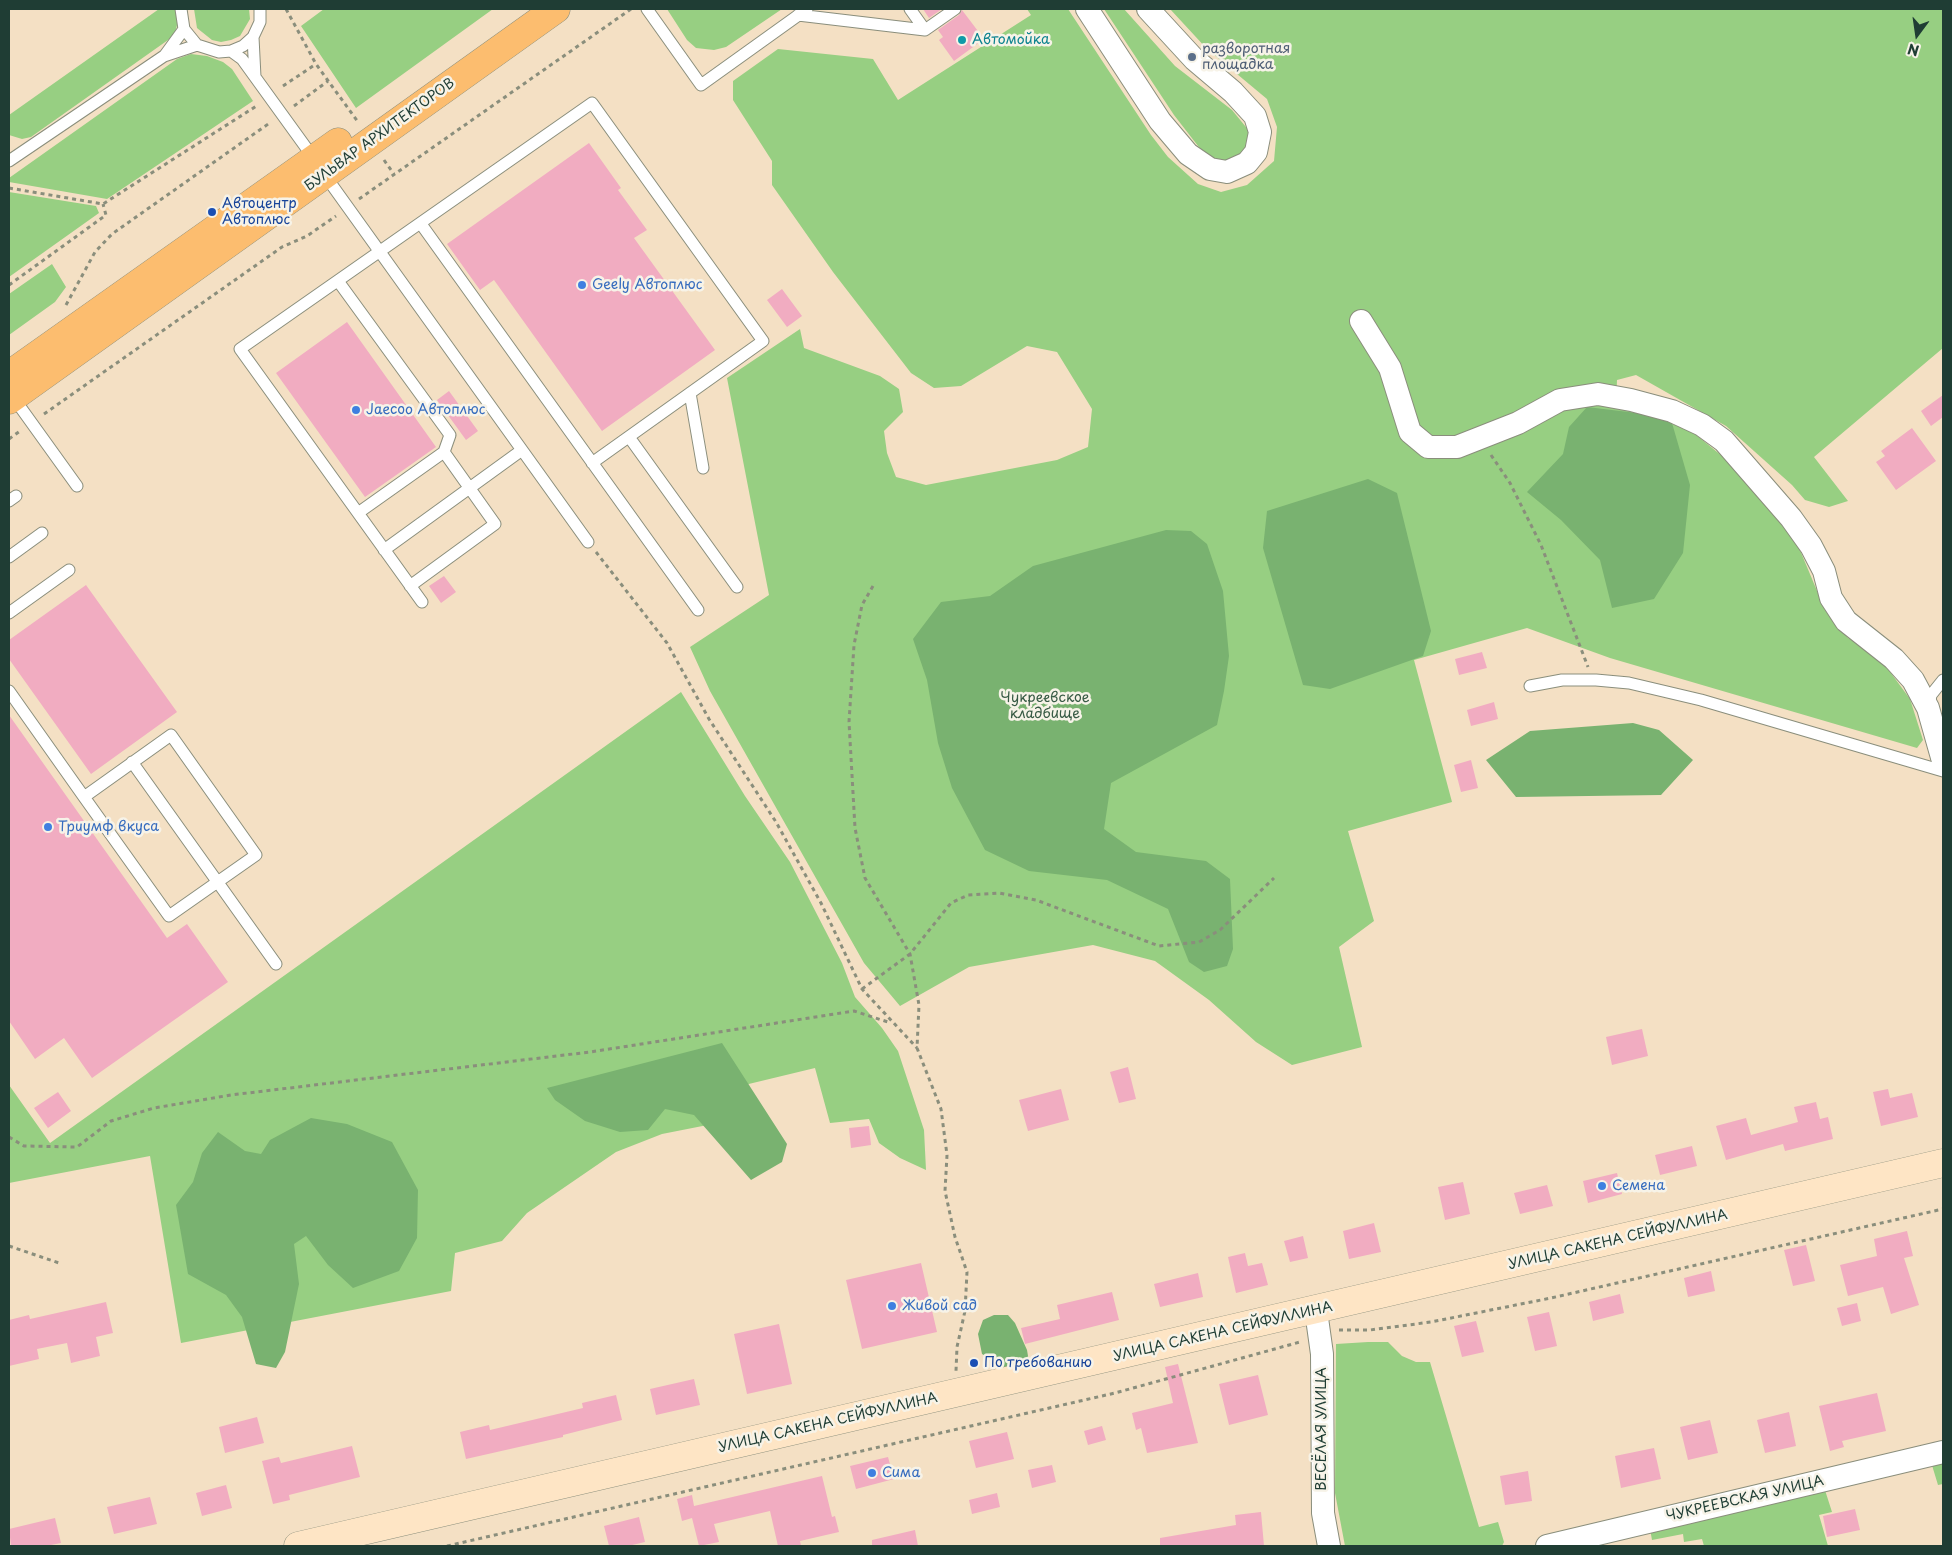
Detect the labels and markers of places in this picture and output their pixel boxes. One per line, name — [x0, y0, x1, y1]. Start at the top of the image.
place label: Автомойка — [972, 32, 1050, 48]
marker: Автомойка — [956, 34, 968, 46]
place label: разворотная площадка — [1202, 41, 1290, 74]
marker: разворотная площадка — [1186, 51, 1198, 63]
place label: Автоцентр Автоплюс — [222, 196, 297, 228]
marker: Автоцентр Автоплюс — [206, 206, 218, 218]
place label: Geely Автоплюс — [592, 277, 702, 293]
marker: Geely Автоплюс — [576, 279, 588, 291]
place label: Jaecoo Автоплюс — [366, 402, 485, 418]
marker: Jaecoo Автоплюс — [350, 404, 362, 416]
place label: Триумф вкуса — [58, 819, 159, 835]
marker: Триумф вкуса — [42, 821, 54, 833]
place label: Семена — [1612, 1178, 1665, 1194]
marker: Семена — [1596, 1180, 1608, 1192]
place label: Живой сад — [902, 1298, 977, 1314]
marker: Живой сад — [886, 1300, 898, 1312]
place label: По требованию — [984, 1355, 1092, 1371]
marker: По требованию — [968, 1357, 980, 1369]
place label: Сима — [882, 1465, 920, 1481]
marker: Сима — [866, 1467, 878, 1479]

